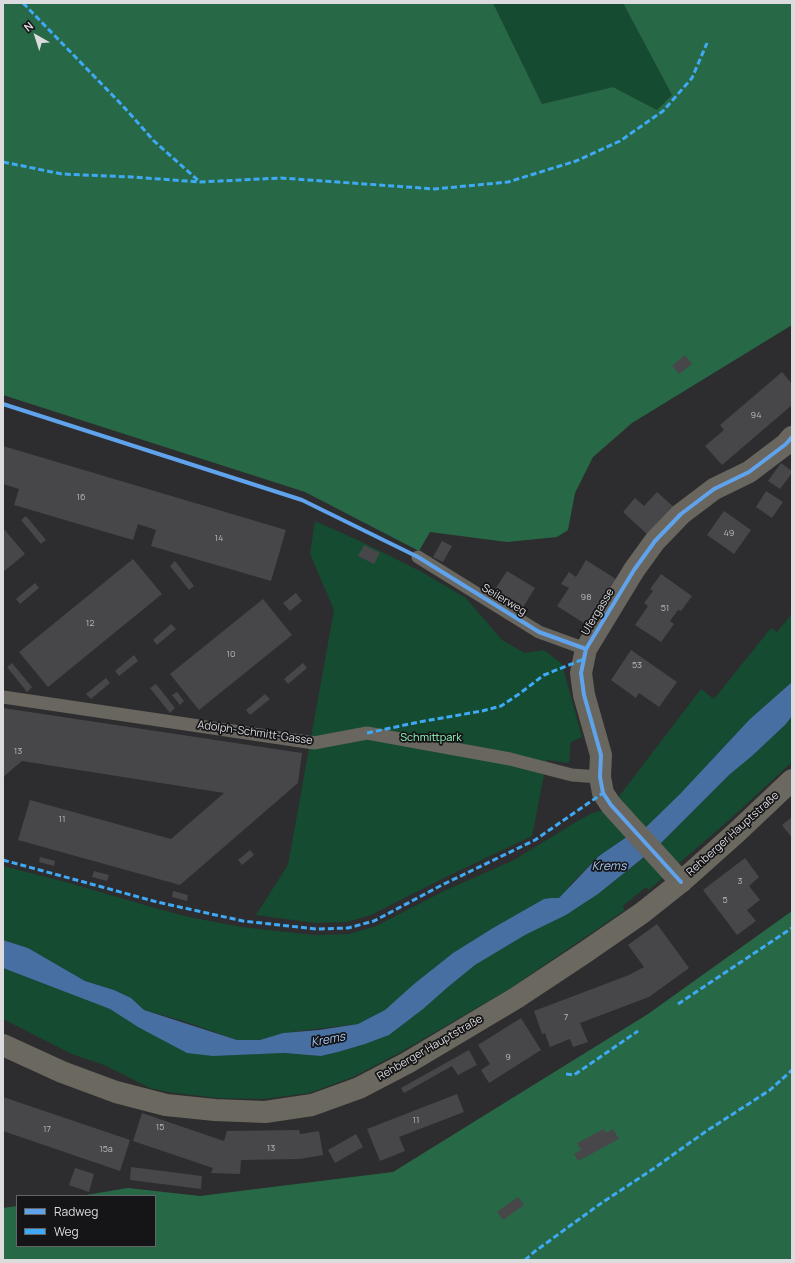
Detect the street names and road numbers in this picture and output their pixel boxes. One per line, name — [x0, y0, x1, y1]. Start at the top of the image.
street label: Seilerweg — [479, 581, 529, 619]
street label: Ufergasse — [579, 586, 617, 638]
street label: Adolph-Schmitt-Gasse — [197, 718, 313, 748]
street label: Rehberger Hauptstraße — [684, 789, 782, 879]
street label: Rehberger Hauptstraße — [375, 1012, 485, 1084]

